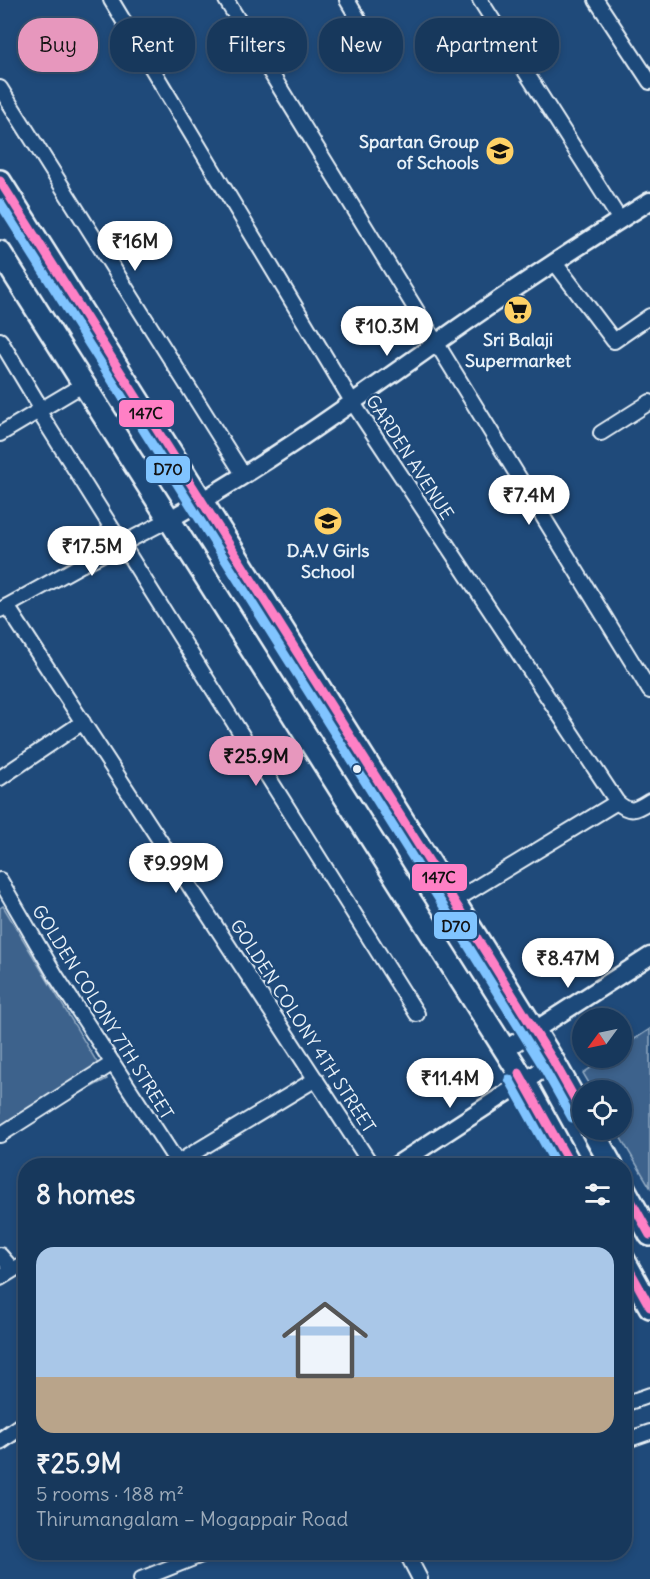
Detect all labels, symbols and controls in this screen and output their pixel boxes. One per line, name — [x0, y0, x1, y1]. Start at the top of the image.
chip: Buy — [18, 18, 98, 72]
chip: Rent — [110, 18, 195, 72]
chip: Filters — [207, 18, 307, 72]
chip: New — [319, 18, 403, 72]
chip: Apartment — [415, 18, 559, 72]
place label: Spartan Group of Schools — [359, 130, 479, 174]
school or university icon: Spartan Group of Schools — [484, 135, 516, 167]
pin: ₹16M — [99, 221, 171, 272]
text: ₹16M — [111, 228, 159, 253]
supermarket icon: Sri Balaji Supermarket — [502, 294, 534, 326]
pin: ₹10.3M — [338, 306, 436, 357]
text: ₹10.3M — [355, 313, 419, 338]
place label: Sri Balaji Supermarket — [465, 328, 572, 372]
street label: GARDEN AVENUE — [361, 390, 459, 524]
line badge: 147C — [118, 399, 175, 428]
text: 147C — [129, 403, 163, 423]
line badge: D70 — [145, 455, 191, 484]
text: D70 — [153, 459, 183, 479]
pin: ₹7.4M — [487, 475, 571, 526]
text: ₹7.4M — [503, 482, 555, 507]
school or university icon: D.A.V Girls School — [312, 505, 344, 537]
pin: ₹17.5M — [43, 526, 141, 577]
text: ₹17.5M — [61, 533, 123, 558]
place label: D.A.V Girls School — [287, 539, 369, 583]
pin: ₹25.9M — [207, 736, 305, 787]
text: ₹25.9M — [223, 743, 289, 768]
unlabelled marker — [351, 763, 363, 775]
pin: ₹9.99M — [127, 843, 225, 894]
text: ₹9.99M — [143, 850, 209, 875]
line badge: 147C — [411, 863, 468, 892]
text: 147C — [422, 867, 456, 887]
street label: GOLDEN COLONY 7TH STREET — [27, 900, 179, 1124]
line badge: D70 — [433, 911, 478, 940]
street label: GOLDEN COLONY 4TH STREET — [225, 915, 381, 1137]
text: D70 — [441, 916, 471, 936]
pin: ₹8.47M — [519, 938, 617, 989]
text: ₹8.47M — [536, 945, 600, 970]
north arrow — [572, 1008, 632, 1068]
map controls — [572, 1008, 632, 1140]
pin: ₹11.4M — [401, 1058, 499, 1109]
text: ₹11.4M — [421, 1065, 479, 1090]
button: locate — [572, 1080, 632, 1140]
text: 8 homes — [36, 1178, 135, 1211]
icon: filters — [581, 1178, 614, 1211]
icon: home — [271, 1286, 379, 1394]
text: ₹25.9M — [36, 1447, 122, 1480]
text: 5 rooms · 188 m² — [36, 1481, 184, 1506]
text: Thirumangalam – Mogappair Road — [36, 1506, 348, 1531]

